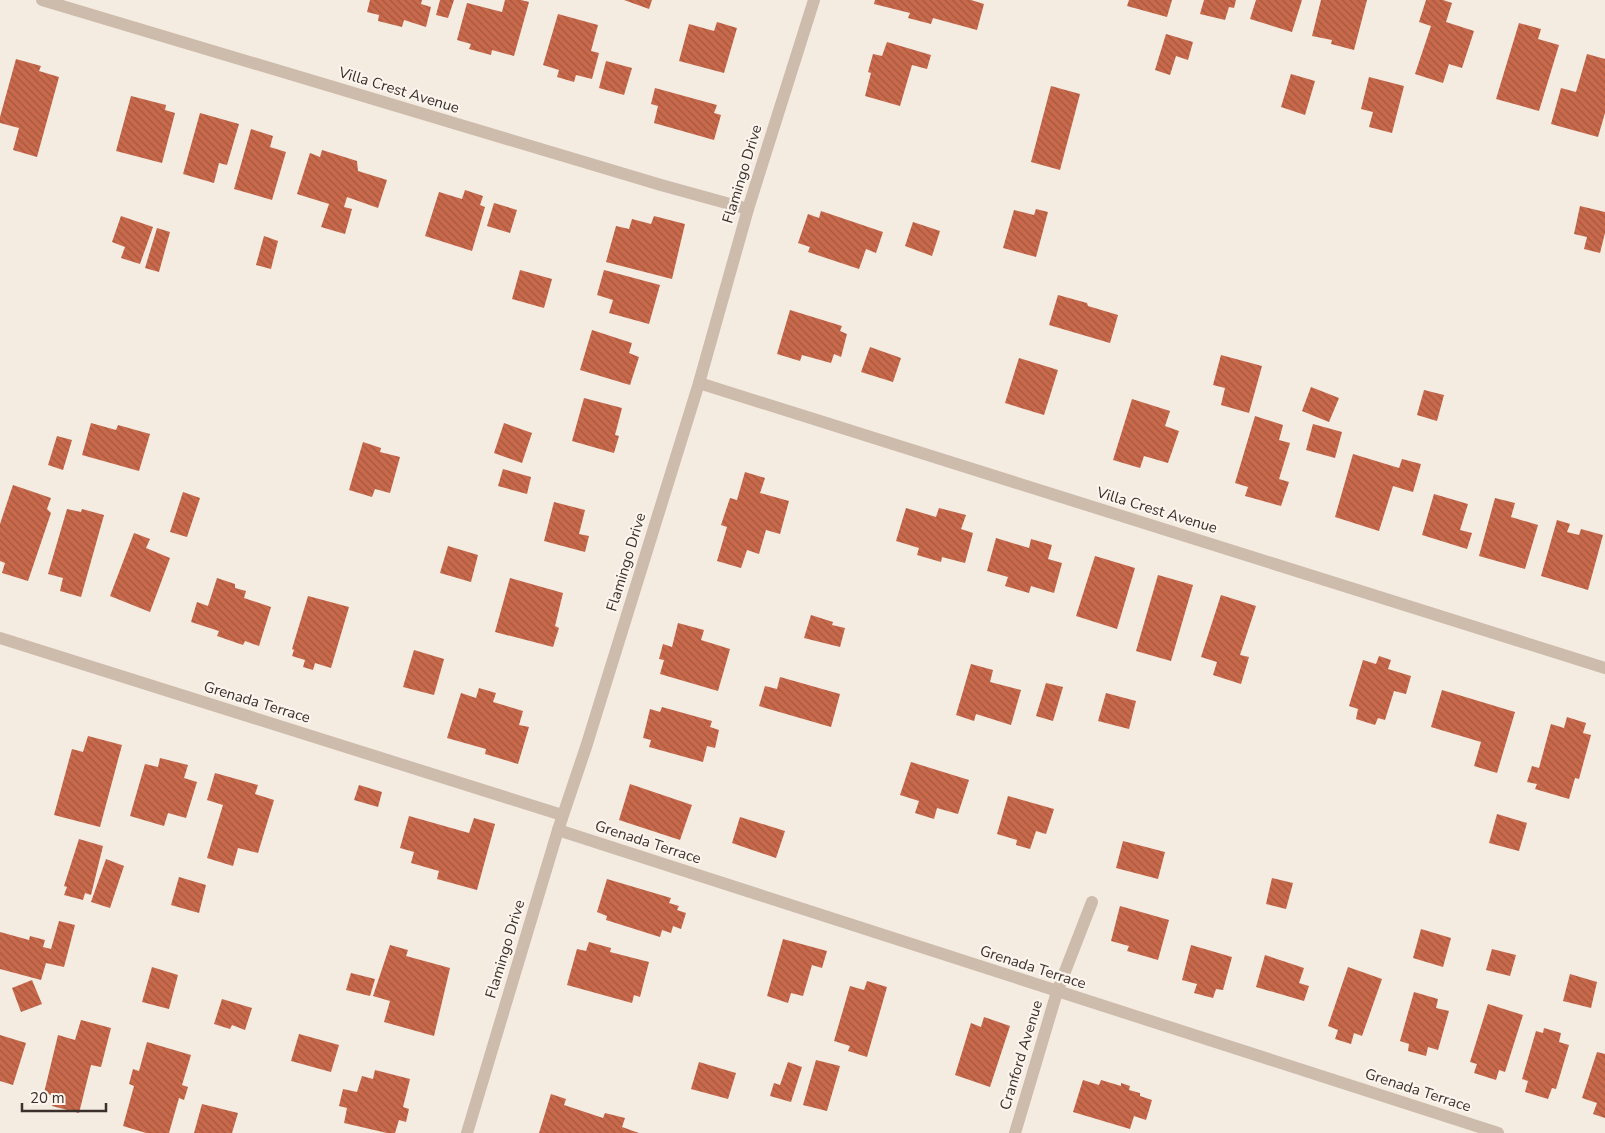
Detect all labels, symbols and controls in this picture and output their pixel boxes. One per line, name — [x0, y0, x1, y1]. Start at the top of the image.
street label: Villa Crest Avenue — [335, 62, 462, 118]
street label: Flamingo Drive — [718, 122, 766, 226]
street label: Villa Crest Avenue — [1093, 482, 1220, 538]
street label: Flamingo Drive — [602, 510, 650, 614]
street label: Grenada Terrace — [201, 676, 313, 728]
street label: Grenada Terrace — [592, 815, 704, 869]
street label: Flamingo Drive — [481, 897, 529, 1001]
street label: Grenada Terrace — [977, 940, 1089, 994]
street label: Cranford Avenue — [995, 998, 1047, 1112]
street label: Grenada Terrace — [1362, 1063, 1474, 1117]
scale bar — [22, 1080, 106, 1112]
text: 20 m — [30, 1088, 65, 1108]

